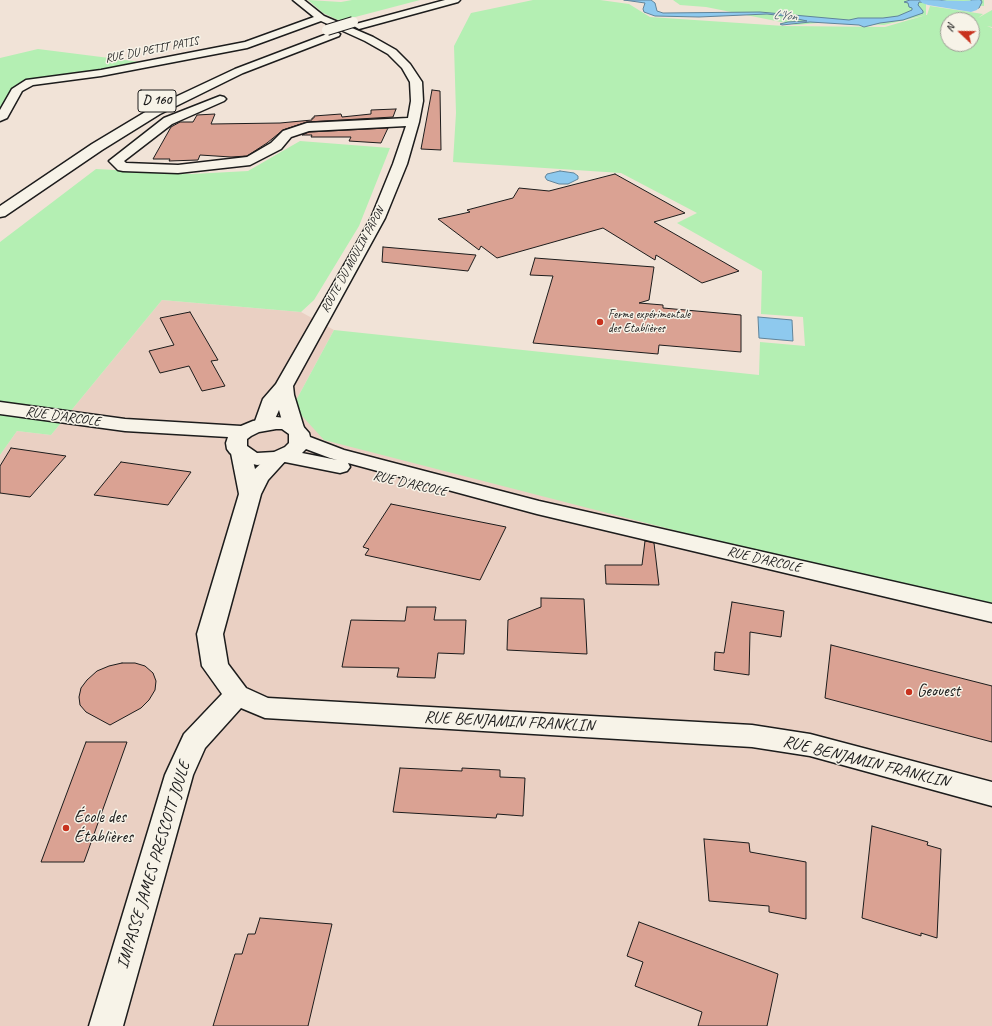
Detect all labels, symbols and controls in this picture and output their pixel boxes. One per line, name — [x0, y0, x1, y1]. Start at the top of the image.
water label: L'Yon — [773, 7, 797, 25]
north arrow — [940, 12, 980, 52]
text: N — [942, 22, 958, 34]
street label: RUE DU PETIT PATIS — [104, 34, 200, 66]
road number: D 160 — [138, 90, 176, 112]
street label: ROUTE DU MOULIN PAPON — [318, 205, 388, 315]
place label: Ferme expérimentale des Etablières — [608, 308, 690, 336]
marker: Ferme expérimentale des Etablières — [595, 317, 605, 327]
street label: RUE D'ARCOLE — [24, 403, 102, 431]
street label: RUE D'ARCOLE — [371, 467, 449, 501]
street label: RUE D'ARCOLE — [725, 543, 803, 577]
place label: Geouest — [917, 682, 960, 702]
marker: Geouest — [904, 687, 914, 697]
street label: RUE BENJAMIN FRANKLIN — [423, 707, 595, 737]
street label: RUE BENJAMIN FRANKLIN — [781, 731, 951, 793]
street label: IMPASSE JAMES PRESCOTT JOULE — [113, 759, 195, 971]
place label: École des Établières — [74, 808, 133, 848]
marker: École des Établières — [61, 823, 71, 833]

